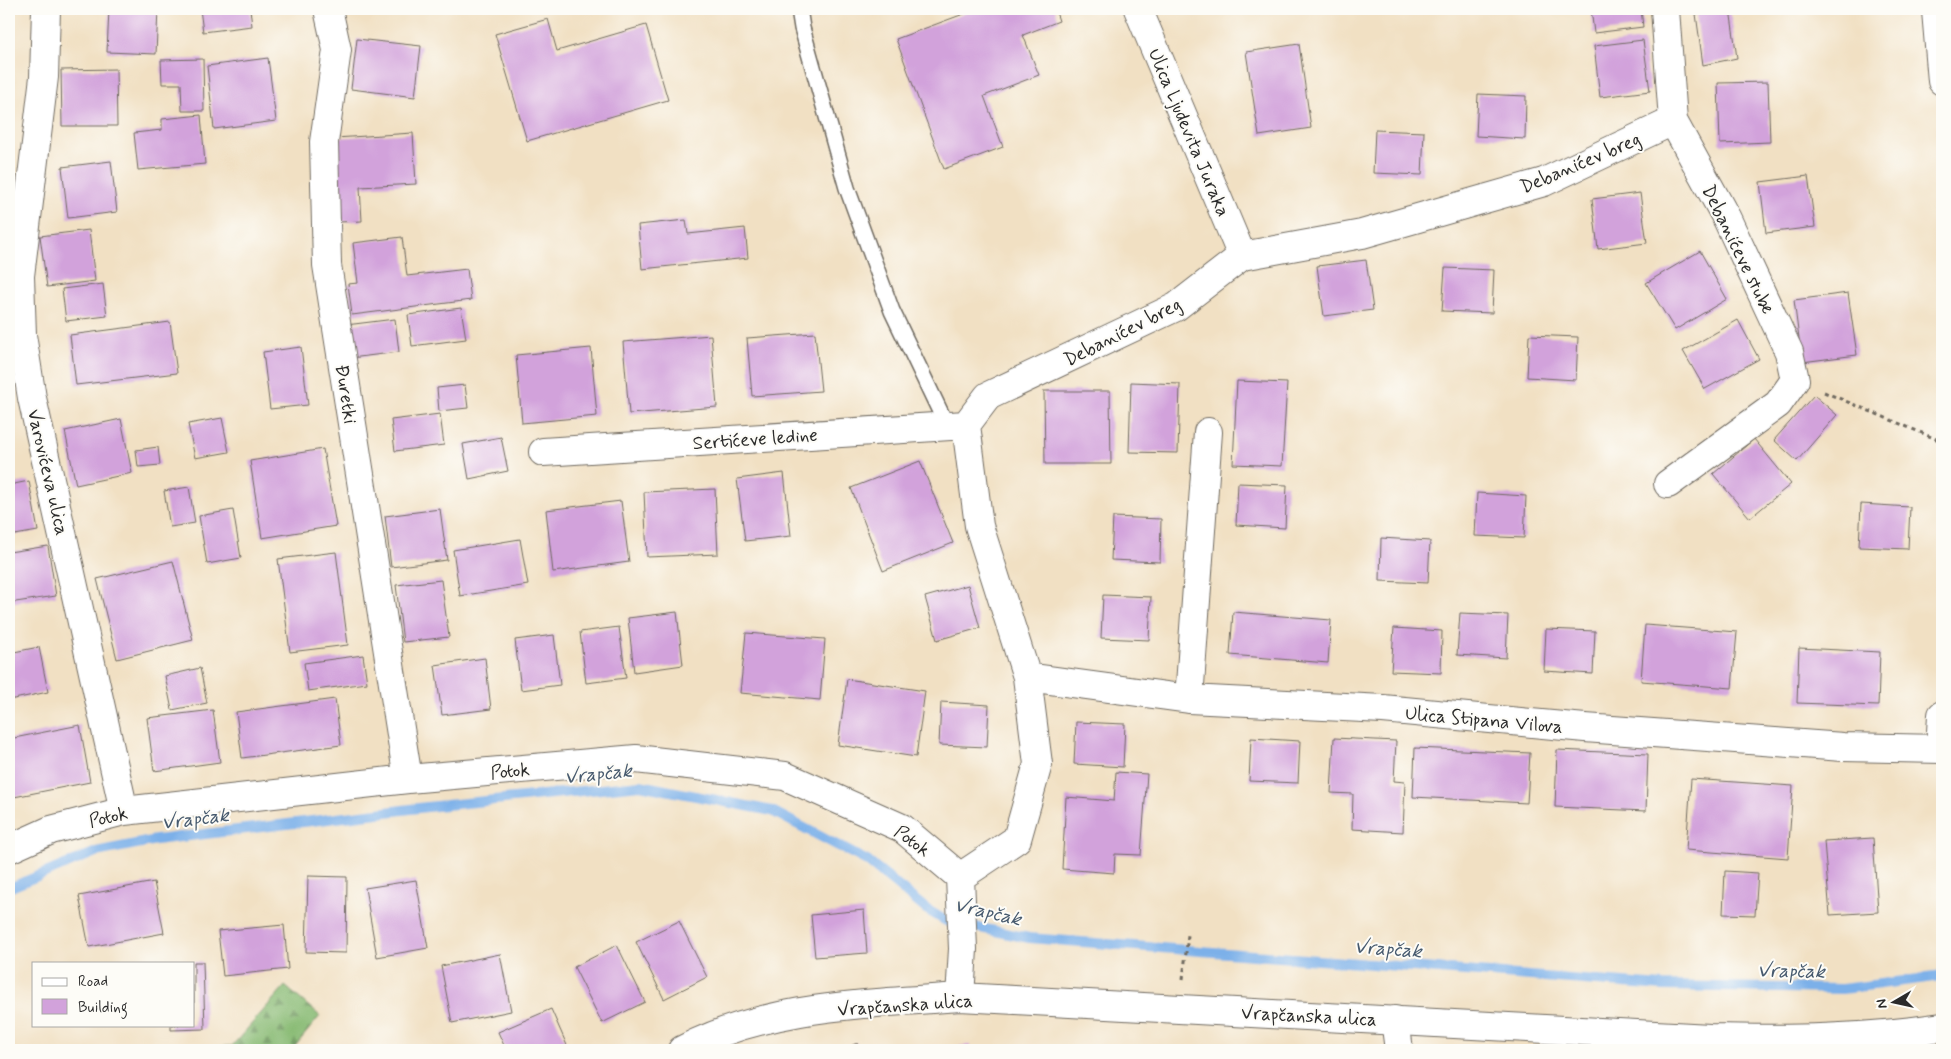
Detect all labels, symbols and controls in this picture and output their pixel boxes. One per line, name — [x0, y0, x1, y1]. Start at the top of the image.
street label: Ulica Ljudevita Juraka — [1141, 45, 1235, 221]
street label: Debanićev breg — [1516, 127, 1645, 201]
street label: Debanićeve stube — [1696, 181, 1780, 318]
street label: Debanićev breg — [1060, 292, 1186, 374]
street label: Đuretki — [328, 363, 363, 426]
street label: Varovićeva ulica — [21, 407, 74, 538]
street label: Sertićeve ledine — [692, 423, 819, 456]
street label: Ulica Stipana Vilova — [1404, 701, 1564, 740]
street label: Potok — [490, 757, 531, 786]
water label: Vrapčak — [563, 757, 635, 791]
street label: Potok — [86, 801, 130, 834]
water label: Vrapčak — [160, 802, 232, 837]
street label: Potok — [889, 820, 935, 863]
water label: Vrapčak — [952, 892, 1026, 934]
water label: Vrapčak — [1353, 934, 1425, 965]
water label: Vrapčak — [1757, 957, 1827, 986]
legend — [32, 962, 195, 1026]
text: Road — [78, 972, 108, 992]
north arrow — [1868, 976, 1918, 1026]
street label: Vrapčanska ulica — [836, 988, 974, 1023]
text: Building — [78, 998, 128, 1019]
text: N — [1873, 998, 1892, 1010]
street label: Vrapčanska ulica — [1240, 1000, 1377, 1033]

